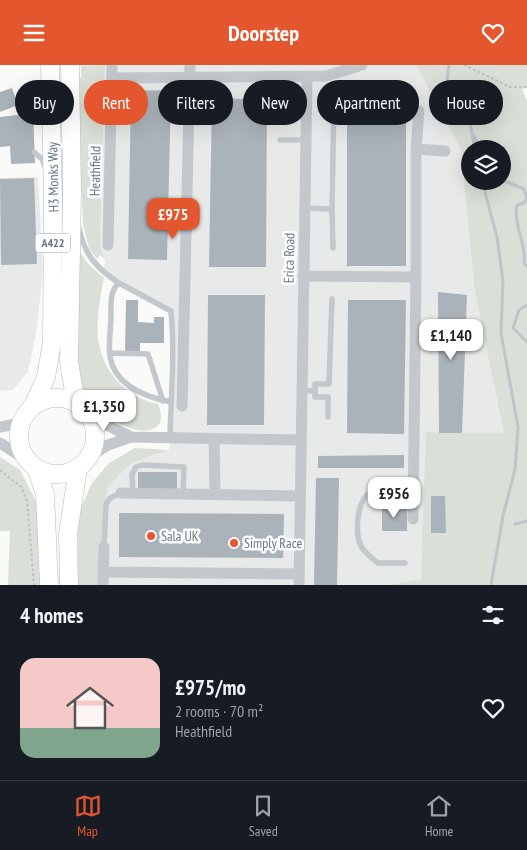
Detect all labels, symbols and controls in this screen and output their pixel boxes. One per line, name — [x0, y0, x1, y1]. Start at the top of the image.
icon: menu — [20, 19, 48, 47]
text: Doorstep — [228, 19, 299, 47]
icon: heart — [479, 19, 507, 47]
chip: Buy — [15, 80, 74, 125]
chip: Rent — [84, 80, 148, 125]
chip: Filters — [158, 80, 233, 125]
chip: New — [243, 80, 307, 125]
chip: Apartment — [317, 80, 419, 125]
chip: House — [429, 80, 503, 125]
map controls — [461, 140, 511, 190]
button: layers — [461, 140, 511, 190]
street label: H3 Monks Way — [43, 141, 63, 212]
street label: Heathfield — [86, 146, 104, 196]
pin: £975 — [143, 197, 203, 240]
text: £975 — [158, 204, 188, 224]
road number: A422 — [36, 233, 70, 253]
street label: Erica Road — [280, 233, 298, 283]
pin: £1,140 — [410, 319, 492, 361]
text: £1,140 — [430, 325, 472, 345]
pin: £1,350 — [63, 389, 145, 432]
text: £1,350 — [83, 396, 125, 416]
pin: £956 — [364, 477, 424, 519]
text: £956 — [379, 483, 409, 503]
place label: Sala UK — [161, 527, 199, 545]
marker: Sala UK — [145, 530, 157, 542]
place label: Simply Race — [244, 534, 302, 552]
marker: Simply Race — [228, 537, 240, 549]
icon: filters — [479, 601, 507, 629]
text: 4 homes — [20, 602, 83, 629]
text: £975/mo — [175, 674, 246, 701]
icon: home — [60, 678, 120, 738]
icon: heart — [479, 694, 507, 722]
text: 2 rooms · 70 m² — [175, 701, 263, 721]
text: Heathfield — [175, 721, 232, 741]
tab: Map — [74, 792, 102, 840]
tab: Saved — [249, 792, 278, 840]
tab: Home — [425, 792, 453, 840]

